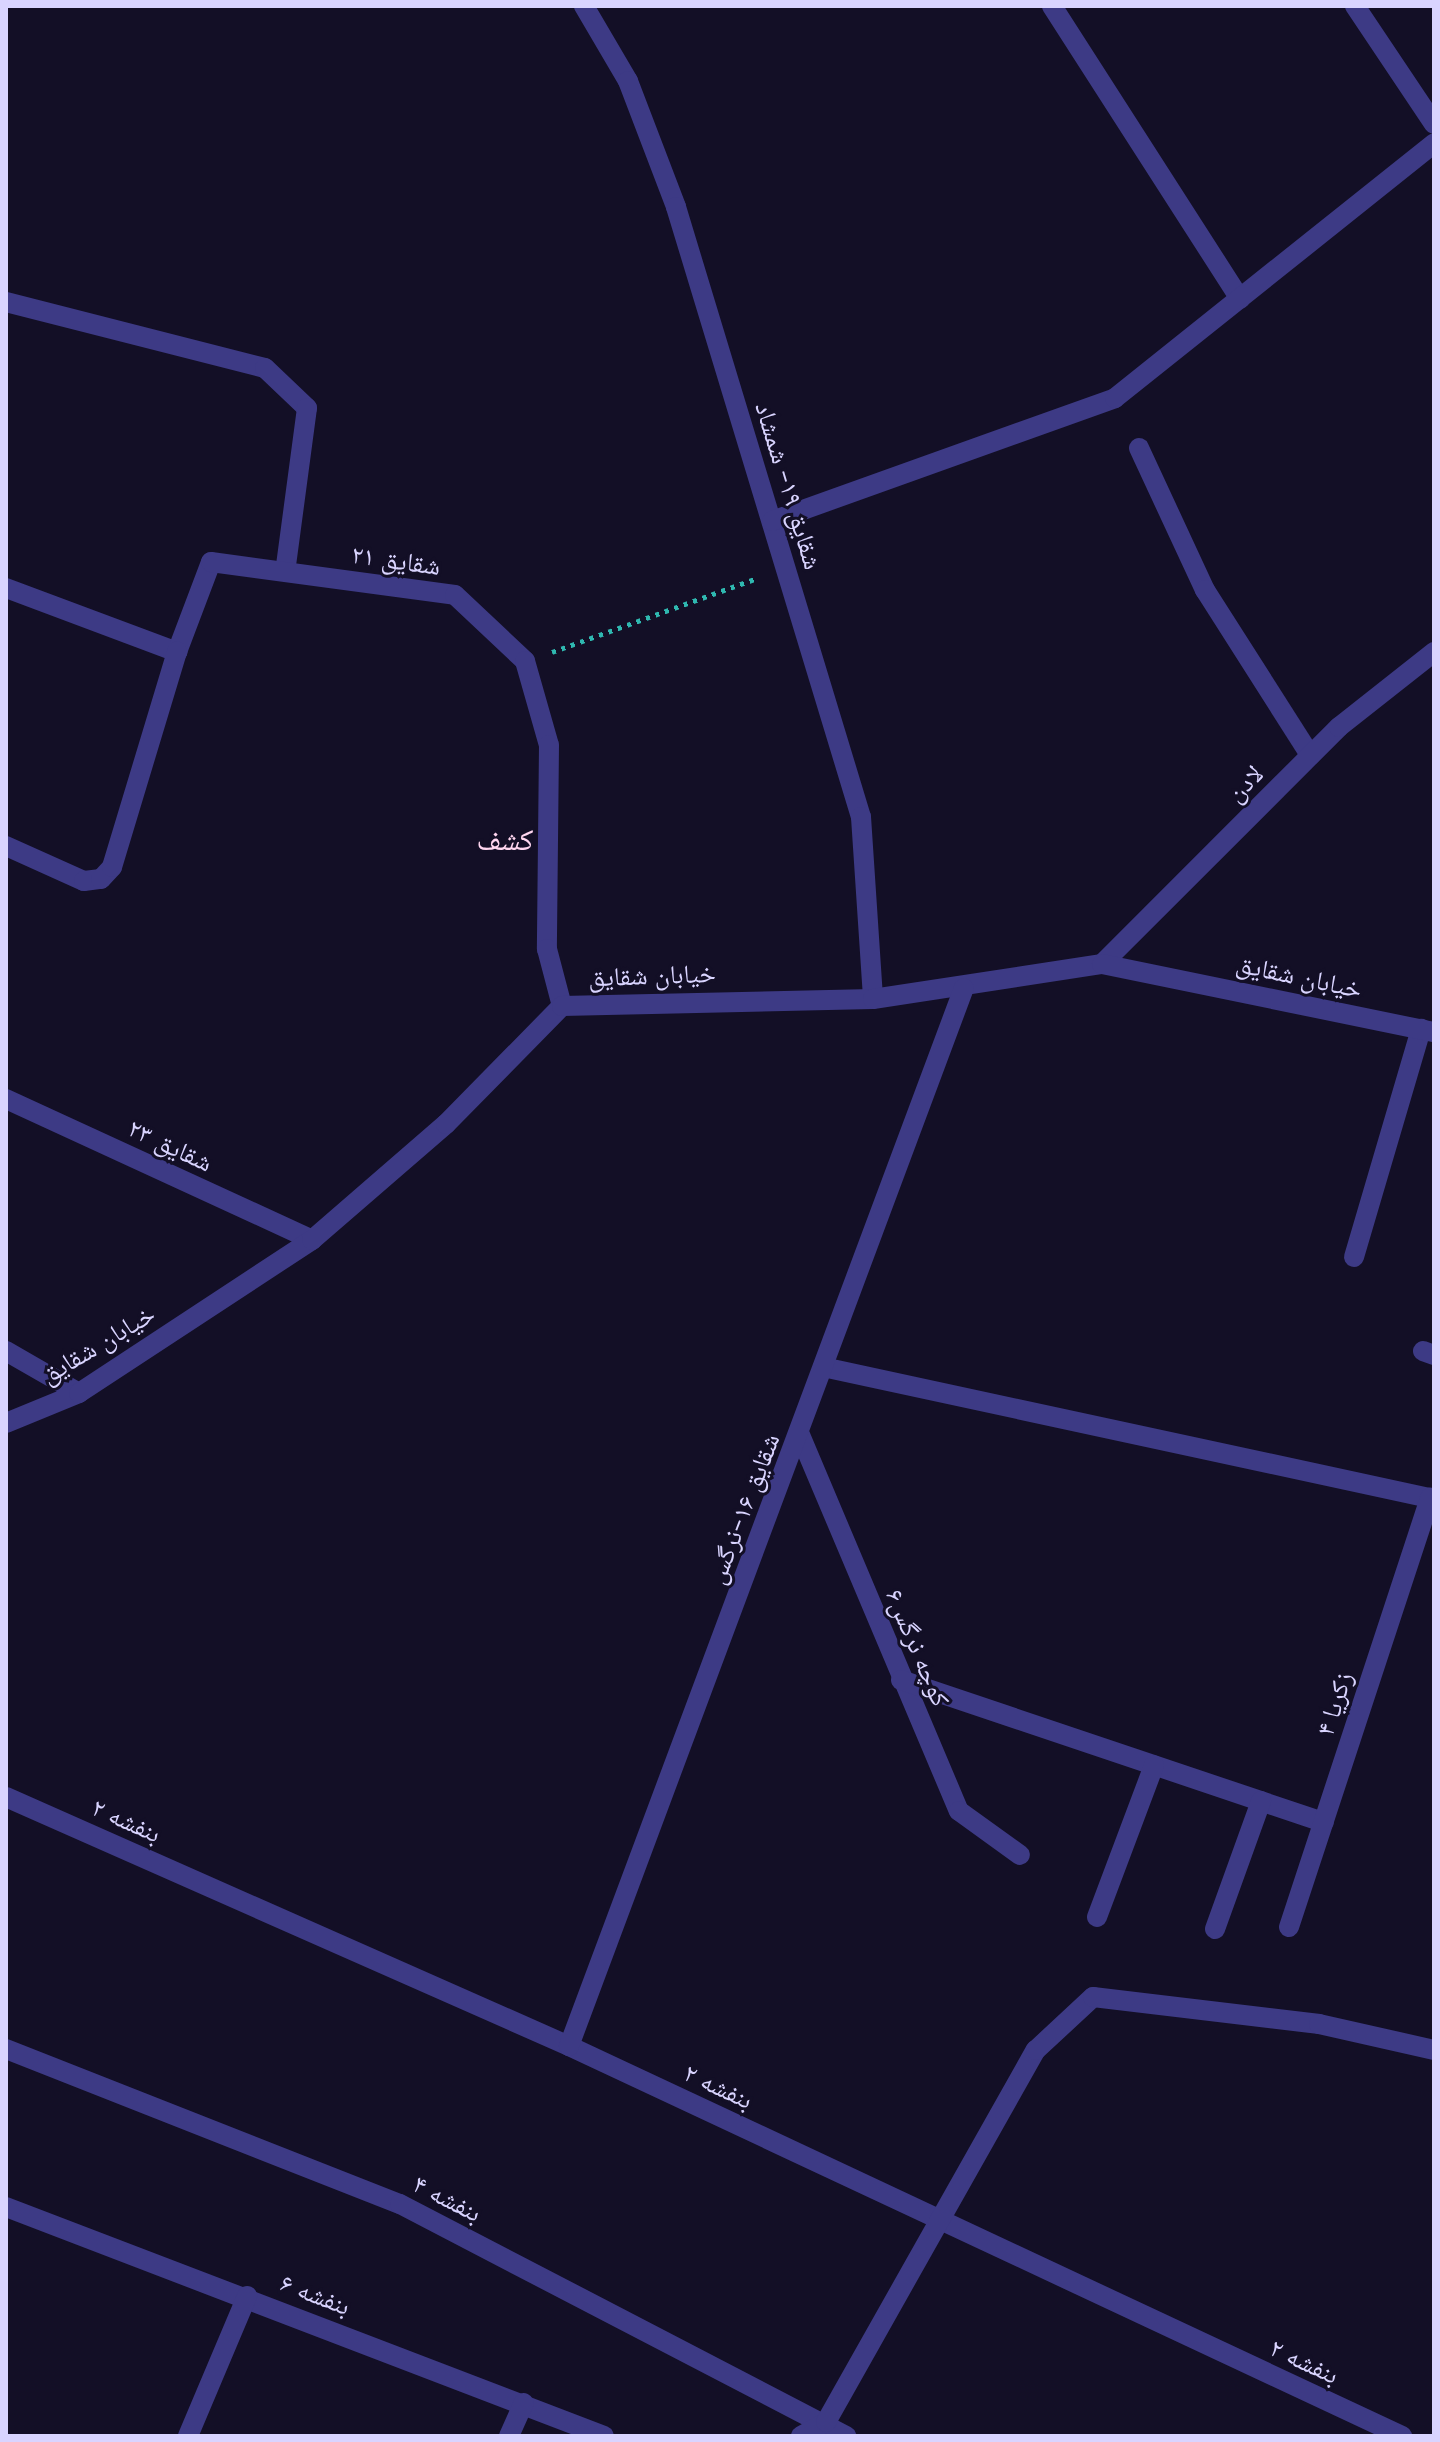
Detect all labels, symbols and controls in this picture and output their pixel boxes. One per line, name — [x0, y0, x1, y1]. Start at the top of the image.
street label: شقایق ۱۹- شمشاد — [748, 399, 828, 573]
street label: شقایق ۲۱ — [349, 539, 443, 583]
street label: لادن — [1220, 759, 1270, 809]
district label: کشف — [477, 822, 533, 858]
street label: خیابان شقایق — [1233, 948, 1365, 1006]
street label: خیابان شقایق — [588, 958, 716, 994]
street label: شقایق ۲۳ — [123, 1113, 217, 1179]
street label: خیابان شقایق — [35, 1299, 161, 1391]
street label: شقایق ۱۶-نرگس — [701, 1429, 787, 1589]
street label: کوچه نرگس۶ — [878, 1585, 956, 1711]
street label: زکریا ۴ — [1310, 1668, 1360, 1740]
street label: بنفشه ۲ — [87, 1792, 165, 1850]
street label: بنفشه ۲ — [679, 2058, 757, 2116]
street label: بنفشه ۴ — [408, 2169, 486, 2229]
street label: بنفشه ۶ — [276, 2267, 354, 2323]
street label: بنفشه ۲ — [1265, 2333, 1343, 2391]

